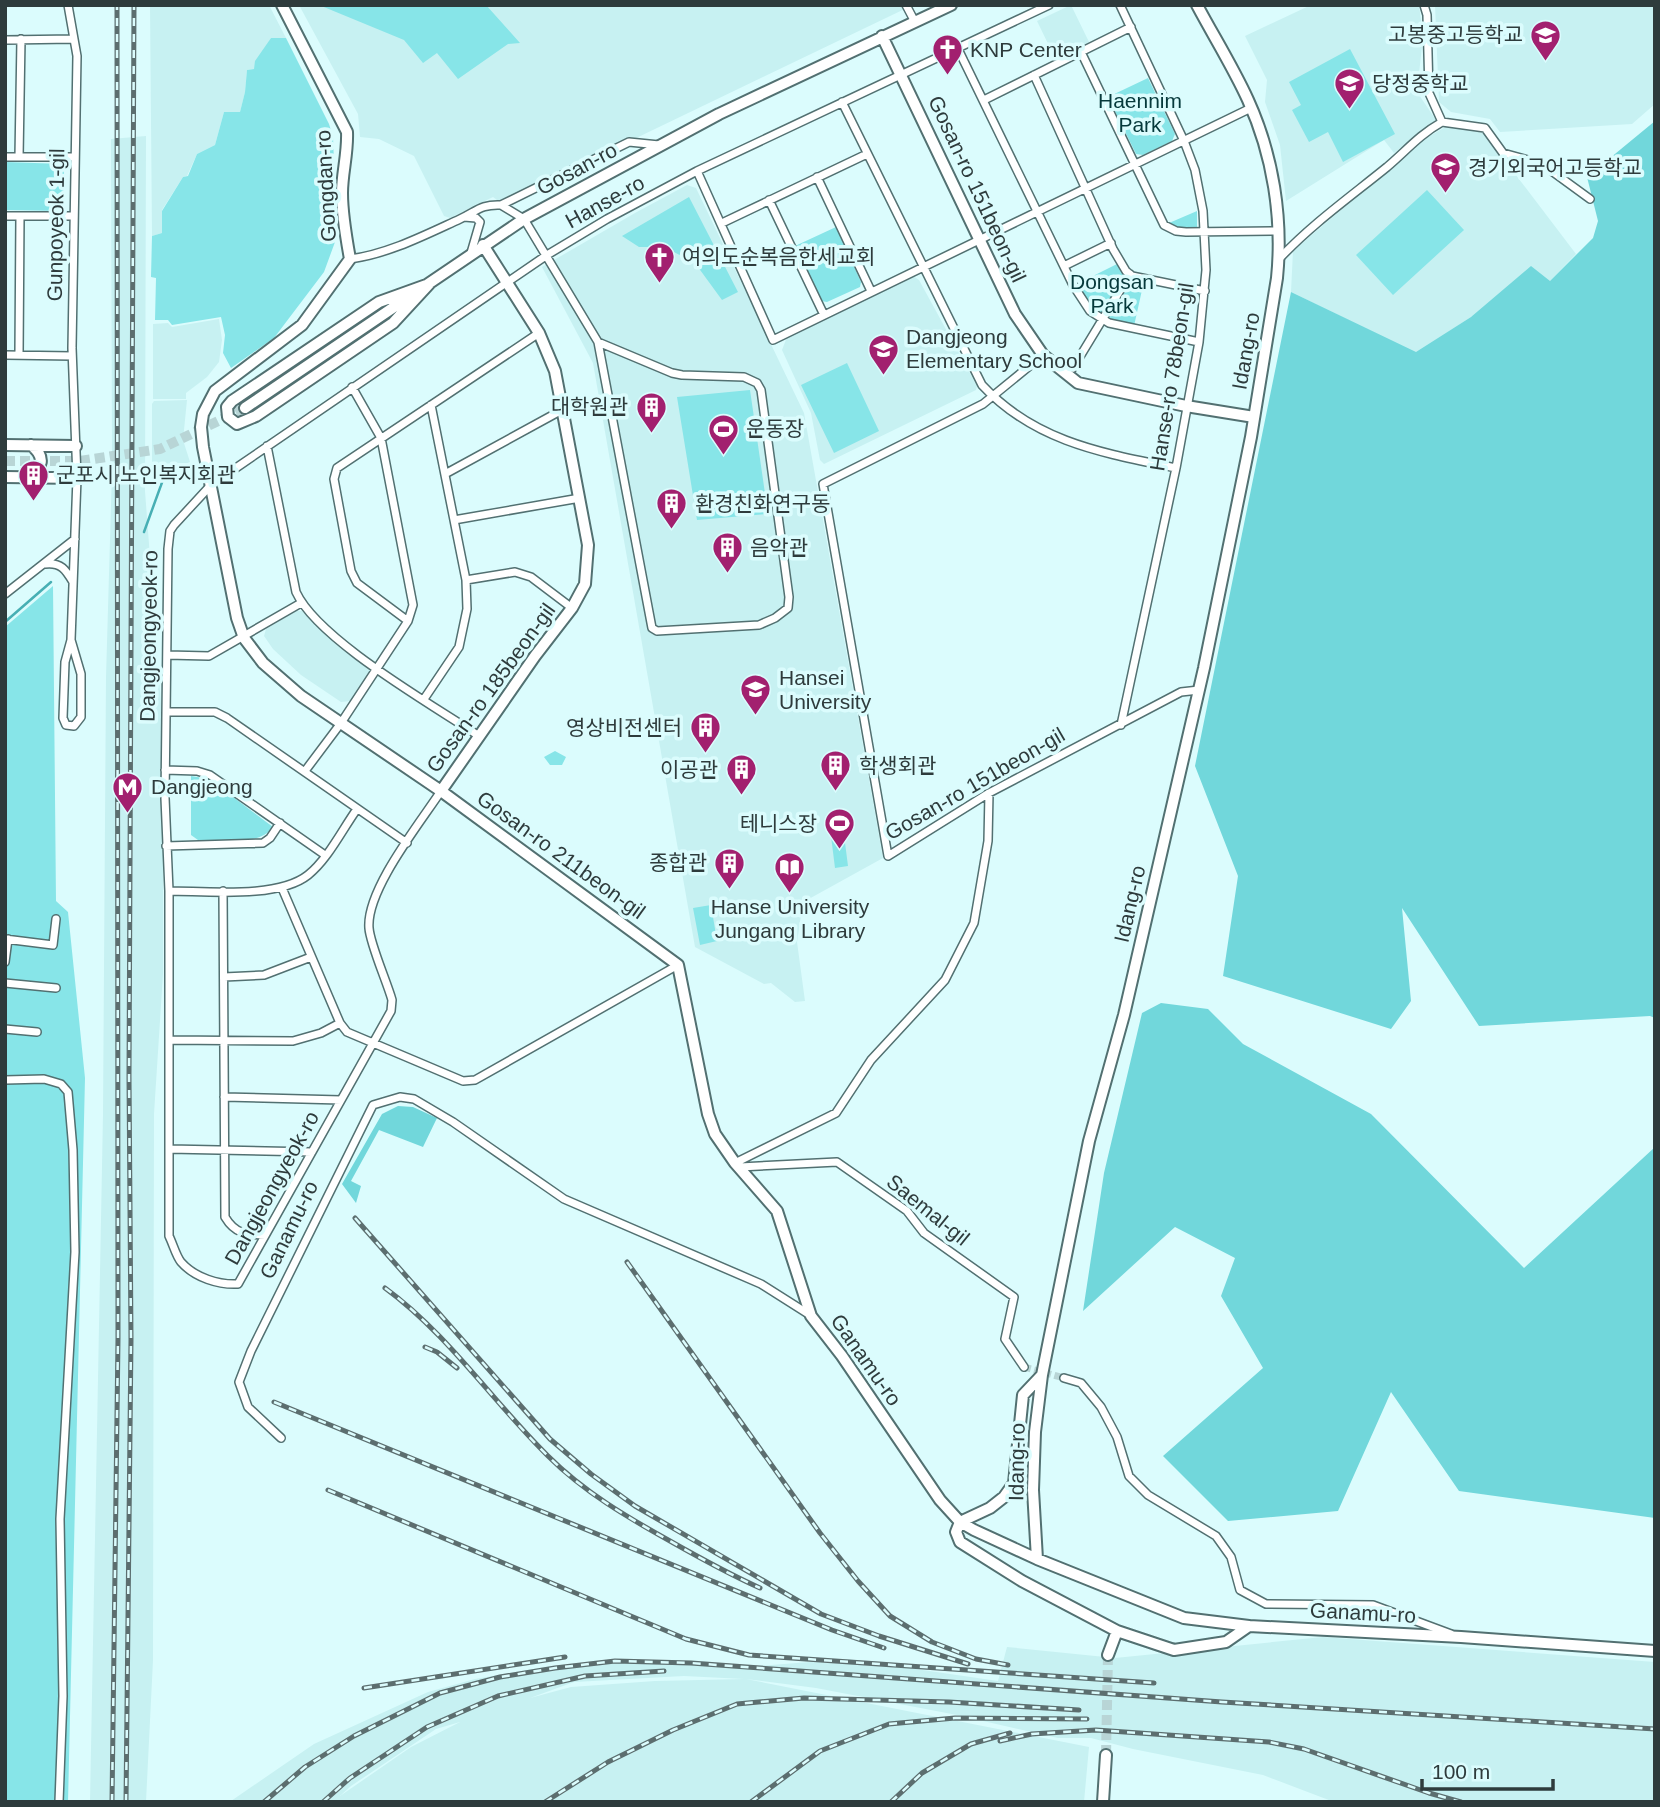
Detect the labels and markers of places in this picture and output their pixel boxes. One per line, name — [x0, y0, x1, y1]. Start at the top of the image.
school or university icon: 고봉중고등학교 — [1529, 18, 1563, 62]
place label: 고봉중고등학교 — [1388, 23, 1523, 46]
church icon: KNP Center — [930, 33, 964, 77]
place label: KNP Center — [970, 38, 1082, 61]
school or university icon: 당정중학교 — [1332, 67, 1366, 111]
place label: 당정중학교 — [1372, 72, 1469, 95]
school or university icon: 경기외국어고등학교 — [1428, 151, 1462, 195]
place label: 경기외국어고등학교 — [1468, 156, 1642, 179]
church icon: 여의도순복음한세교회 — [642, 240, 676, 284]
place label: 여의도순복음한세교회 — [682, 245, 875, 268]
place label: Dangjeong Elementary School — [906, 325, 1082, 372]
school or university icon: Dangjeong Elementary School — [866, 332, 900, 376]
building icon: 대학원관 — [634, 390, 668, 434]
place label: 대학원관 — [551, 395, 628, 418]
sports icon: 운동장 — [706, 412, 740, 456]
place label: 운동장 — [746, 417, 804, 440]
building icon: 군포시 노인복지회관 — [16, 458, 50, 502]
place label: 군포시 노인복지회관 — [56, 463, 236, 486]
building icon: 환경친화연구동 — [655, 487, 689, 531]
place label: 환경친화연구동 — [695, 492, 830, 515]
building icon: 음악관 — [710, 531, 744, 575]
place label: 음악관 — [750, 536, 808, 559]
place label: Hansei University — [779, 666, 872, 713]
school or university icon: Hansei University — [739, 673, 773, 717]
building icon: 영상비전센터 — [688, 711, 722, 755]
place label: 영상비전센터 — [566, 716, 682, 739]
building icon: 학생회관 — [819, 749, 853, 793]
building icon: 이공관 — [724, 753, 758, 797]
place label: 학생회관 — [859, 754, 936, 777]
place label: 이공관 — [660, 758, 718, 781]
metro station icon: Dangjeong — [111, 770, 145, 814]
place label: Dangjeong — [151, 775, 253, 798]
sports icon: 테니스장 — [823, 807, 857, 851]
place label: 테니스장 — [740, 812, 817, 835]
building icon: 종합관 — [713, 846, 747, 890]
library icon: Hanse University Jungang Library — [773, 850, 807, 894]
place label: 종합관 — [649, 851, 707, 874]
place label: Hanse University Jungang Library — [711, 895, 870, 942]

